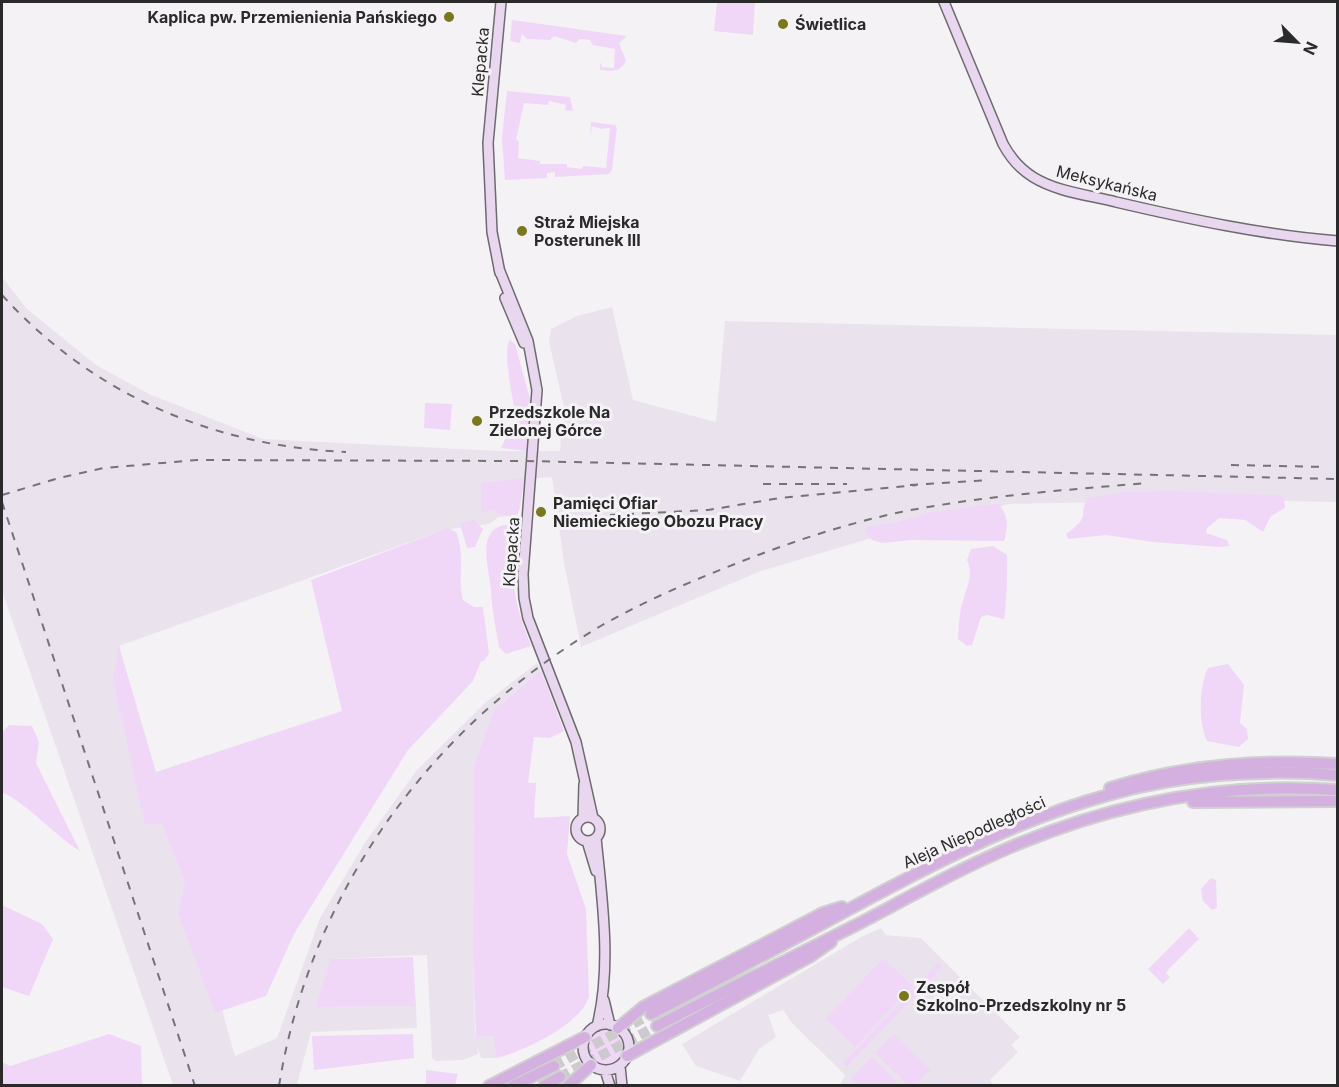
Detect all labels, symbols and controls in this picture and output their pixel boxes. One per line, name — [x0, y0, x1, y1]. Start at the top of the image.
place label: Kaplica pw. Przemienienia Pańskiego — [147, 7, 437, 27]
marker: Kaplica pw. Przemienienia Pańskiego — [442, 10, 456, 24]
north arrow — [1267, 12, 1327, 72]
place label: Świetlica — [795, 14, 866, 34]
marker: Świetlica — [776, 17, 790, 31]
street label: Klepacka — [467, 26, 493, 98]
text: N — [1299, 39, 1322, 58]
street label: Meksykańska — [1054, 161, 1160, 205]
place label: Straż Miejska Posterunek III — [534, 212, 641, 250]
marker: Straż Miejska Posterunek III — [515, 224, 529, 238]
place label: Przedszkole Na Zielonej Górce — [489, 402, 610, 440]
marker: Przedszkole Na Zielonej Górce — [470, 414, 484, 428]
place label: Pamięci Ofiar Niemieckiego Obozu Pracy — [553, 493, 764, 531]
marker: Pamięci Ofiar Niemieckiego Obozu Pracy — [534, 505, 548, 519]
street label: Klepacka — [499, 516, 523, 588]
street label: Aleja Niepodległości — [900, 792, 1048, 872]
place label: Zespół Szkolno-Przedszkolny nr 5 — [916, 977, 1126, 1015]
marker: Zespół Szkolno-Przedszkolny nr 5 — [897, 989, 911, 1003]

